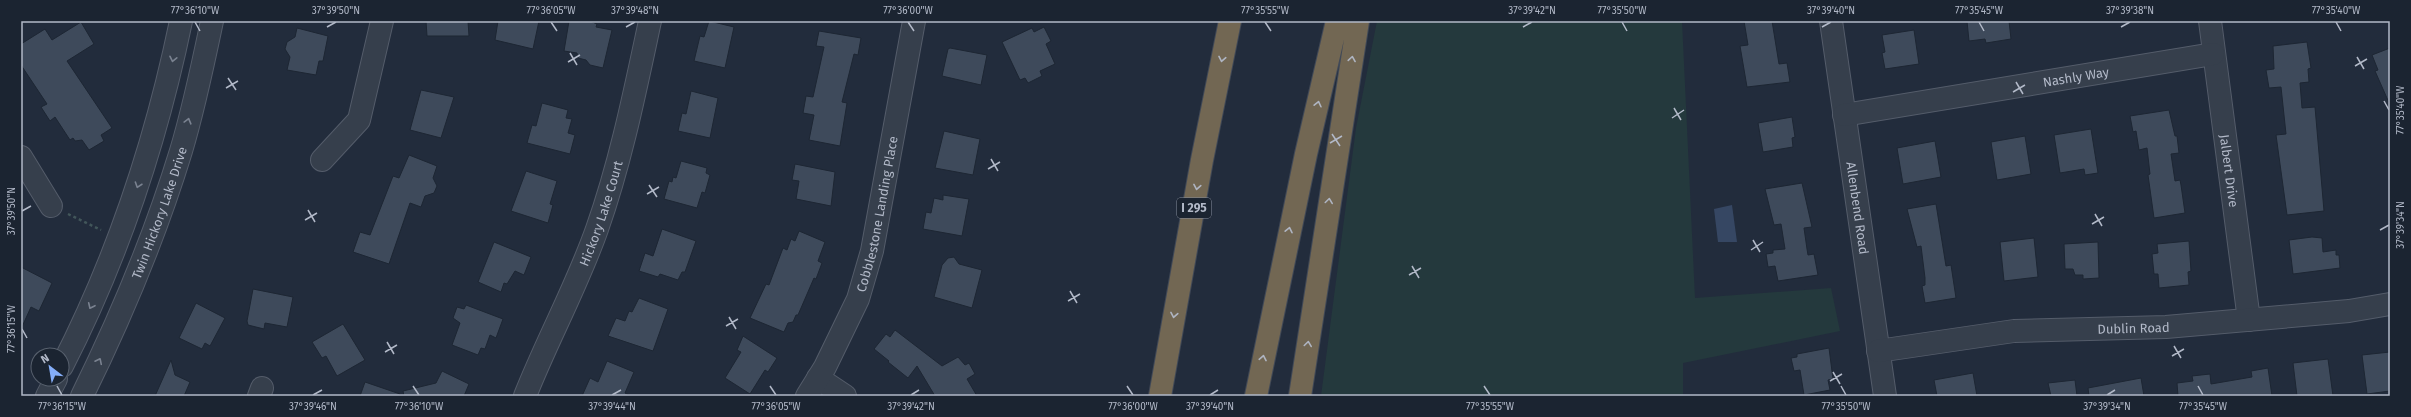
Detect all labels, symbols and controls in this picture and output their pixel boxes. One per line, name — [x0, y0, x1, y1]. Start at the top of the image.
text: 77°36'10"W — [171, 5, 220, 17]
text: 37°39'50"N — [312, 5, 360, 17]
text: 77°36'05"W — [527, 5, 576, 17]
text: 37°39'48"N — [611, 5, 659, 17]
text: 77°36'00"W — [883, 5, 934, 17]
text: 77°35'55"W — [1241, 5, 1290, 17]
text: 37°39'42"N — [1508, 5, 1556, 17]
text: 77°35'50"W — [1598, 5, 1647, 17]
text: 37°39'40"N — [1807, 5, 1855, 17]
text: 77°35'45"W — [1955, 5, 2004, 17]
text: 37°39'38"N — [2106, 5, 2154, 17]
text: 77°35'40"W — [2312, 5, 2361, 17]
one-way arrow — [169, 56, 177, 62]
one-way arrow — [1219, 56, 1227, 62]
one-way arrow — [1347, 56, 1356, 62]
street label: Nashly Way — [2042, 64, 2111, 90]
text: 77°35'40"W — [2395, 85, 2407, 134]
one-way arrow — [1313, 100, 1321, 107]
one-way arrow — [184, 118, 192, 125]
street label: Jalbert Drive — [2217, 133, 2241, 208]
street label: Cobblestone Landing Place — [853, 135, 901, 294]
street label: Twin Hickory Lake Drive — [129, 145, 190, 281]
street label: Hickory Lake Court — [576, 159, 626, 268]
street label: Allenbend Road — [1843, 161, 1872, 255]
one-way arrow — [135, 181, 143, 188]
one-way arrow — [1194, 184, 1202, 190]
text: 37°39'50"N — [6, 187, 18, 235]
road number: I 295 — [1177, 198, 1211, 218]
one-way arrow — [1324, 198, 1333, 204]
text: 37°39'34"N — [2395, 201, 2407, 249]
one-way arrow — [1285, 227, 1293, 234]
one-way arrow — [88, 301, 96, 309]
text: 77°36'15"W — [6, 304, 18, 353]
one-way arrow — [1171, 312, 1179, 318]
street label: Dublin Road — [2097, 320, 2170, 337]
one-way arrow — [1303, 341, 1312, 347]
north arrow — [30, 347, 70, 387]
text: N — [39, 351, 52, 366]
one-way arrow — [1258, 355, 1267, 361]
one-way arrow — [94, 358, 102, 365]
text: 77°36'15"W — [38, 401, 87, 413]
text: 37°39'46"N — [289, 401, 337, 413]
text: 77°36'10"W — [395, 401, 444, 413]
text: 37°39'44"N — [588, 401, 636, 413]
text: 77°36'05"W — [752, 401, 801, 413]
text: 37°39'42"N — [887, 401, 935, 413]
text: 77°36'00"W — [1108, 401, 1159, 413]
text: 37°39'40"N — [1186, 401, 1234, 413]
text: 77°35'55"W — [1466, 401, 1515, 413]
text: 77°35'50"W — [1822, 401, 1871, 413]
text: 37°39'34"N — [2083, 401, 2131, 413]
text: 77°35'45"W — [2179, 401, 2228, 413]

